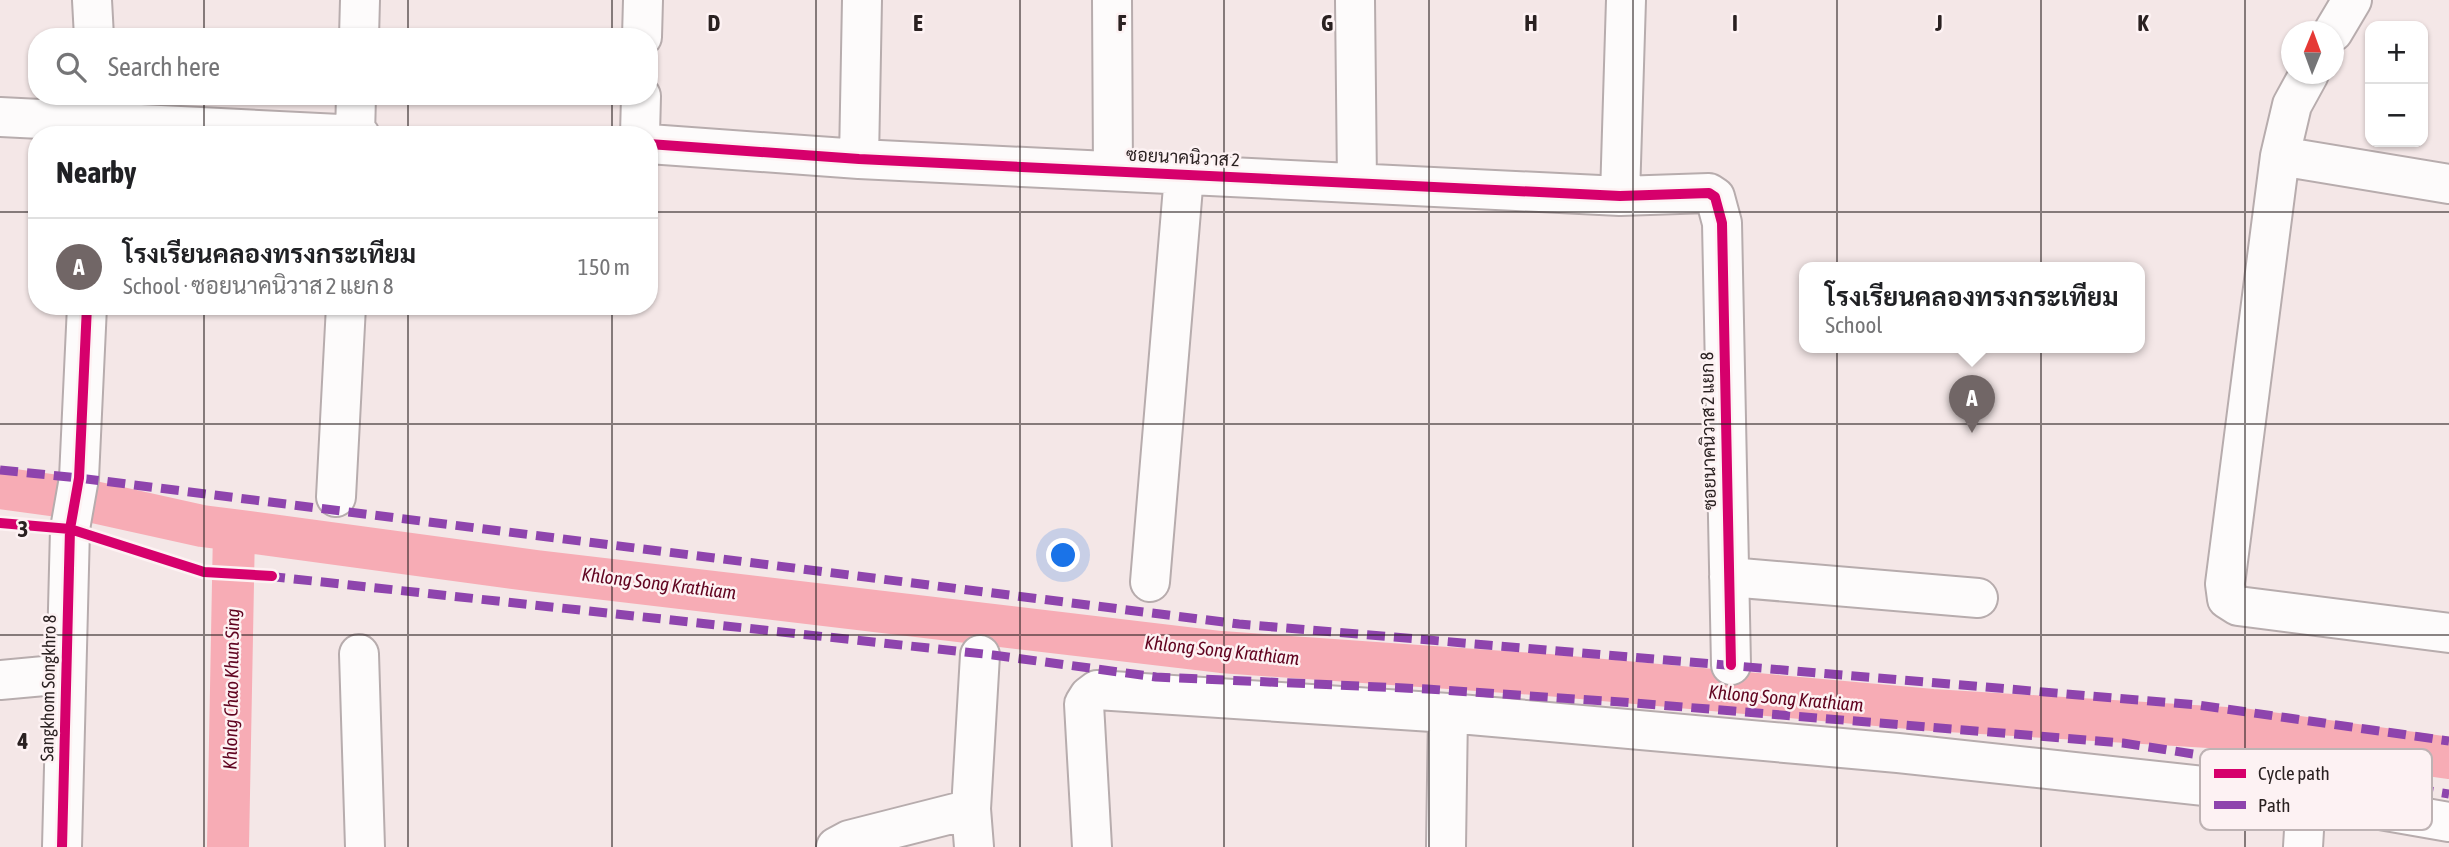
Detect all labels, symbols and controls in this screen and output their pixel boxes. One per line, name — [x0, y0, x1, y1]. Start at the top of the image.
text: D — [708, 10, 721, 36]
text: E — [913, 10, 923, 36]
text: F — [1117, 10, 1127, 36]
text: G — [1321, 10, 1333, 36]
text: H — [1524, 10, 1538, 36]
text: I — [1732, 10, 1738, 36]
text: J — [1934, 10, 1943, 36]
text: K — [2137, 10, 2149, 36]
north arrow — [2281, 21, 2344, 84]
map controls — [2365, 21, 2428, 147]
button: + — [2365, 21, 2428, 84]
search box — [28, 28, 658, 105]
icon: search — [52, 48, 90, 86]
text: Search here — [108, 52, 220, 82]
button: − — [2365, 84, 2428, 147]
street label: ซอยนาคนิวาส 2 — [1126, 144, 1240, 170]
text: Nearby — [56, 155, 136, 189]
text: โรงเรียนคลองทรงกระเทียม — [123, 239, 416, 269]
text: A — [73, 254, 85, 280]
text: 150 m — [578, 254, 630, 280]
popup — [1799, 262, 2145, 353]
text: School · ซอยนาคนิวาส 2 แยก 8 — [123, 273, 393, 299]
text: โรงเรียนคลองทรงกระเทียม — [1825, 282, 2119, 312]
text: School — [1825, 312, 1882, 338]
street label: ซอยนาคนิวาส 2 แยก 8 — [1696, 352, 1720, 510]
pin: A — [1949, 375, 1995, 433]
text: 3 — [18, 516, 28, 542]
your location — [1046, 538, 1080, 572]
water label: Khlong Song Krathiam — [581, 563, 738, 603]
water label: Khlong Chao Khun Sing — [219, 608, 243, 770]
street label: Sangkhom Songkhro 8 — [36, 614, 60, 762]
water label: Khlong Song Krathiam — [1144, 631, 1301, 669]
water label: Khlong Song Krathiam — [1708, 680, 1865, 716]
text: 4 — [17, 728, 29, 754]
legend — [2200, 749, 2432, 830]
text: Cycle path — [2258, 762, 2330, 784]
text: Path — [2258, 794, 2290, 816]

